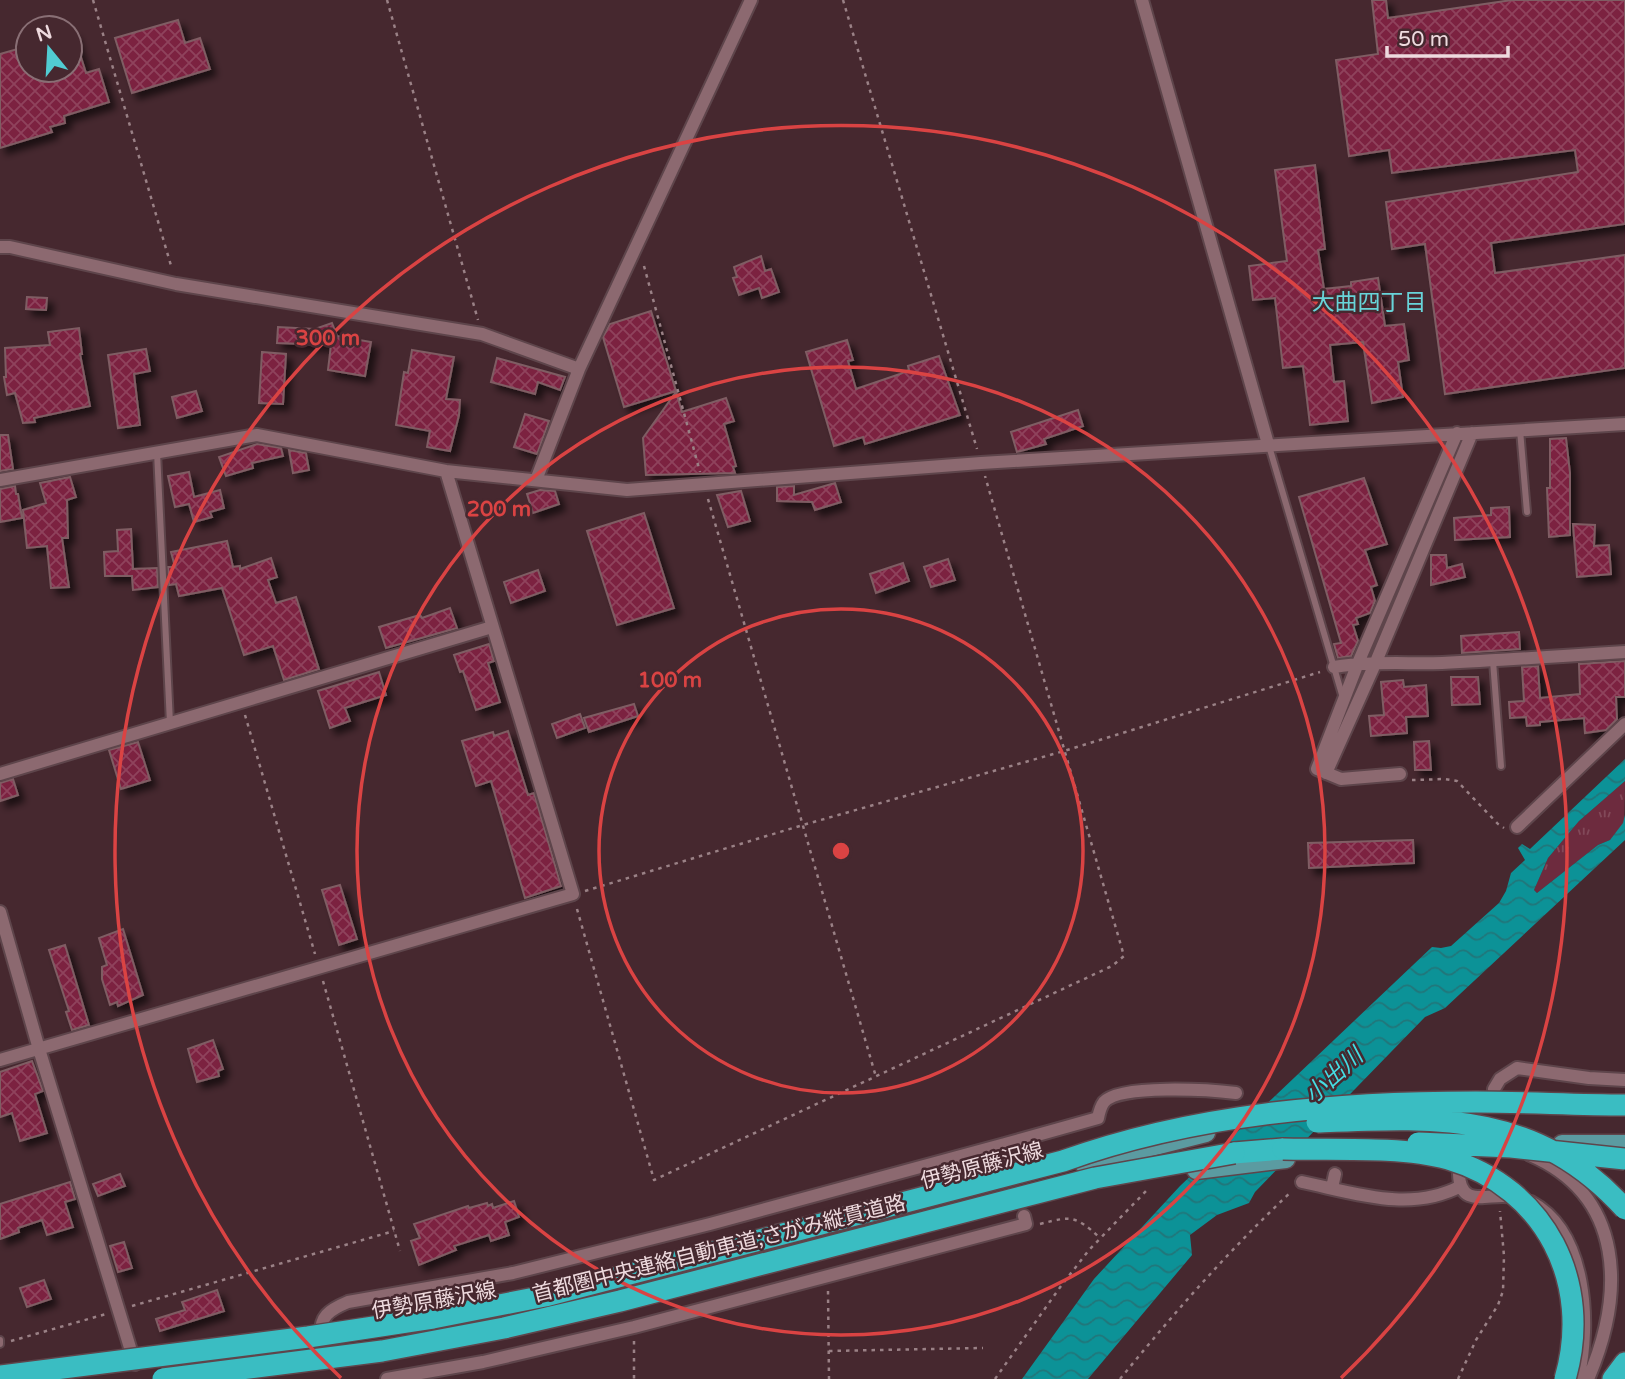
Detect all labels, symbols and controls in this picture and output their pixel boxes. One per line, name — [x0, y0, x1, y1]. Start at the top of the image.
north arrow — [14, 14, 84, 84]
scale bar — [1387, 14, 1508, 58]
text: N — [33, 21, 55, 47]
text: 50 m — [1398, 27, 1449, 52]
district label: 大曲四丁目 — [1312, 289, 1427, 317]
text: 300 m — [296, 326, 360, 351]
text: 200 m — [467, 497, 531, 522]
text: 100 m — [638, 668, 702, 693]
centre of rings — [829, 839, 853, 863]
water label: 小出川 — [1299, 1041, 1371, 1109]
street label: 伊勢原藤沢線 — [918, 1138, 1046, 1194]
street label: 首都圏中央連絡自動車道;さがみ縦貫道路 — [530, 1190, 908, 1308]
street label: 伊勢原藤沢線 — [370, 1278, 498, 1324]

